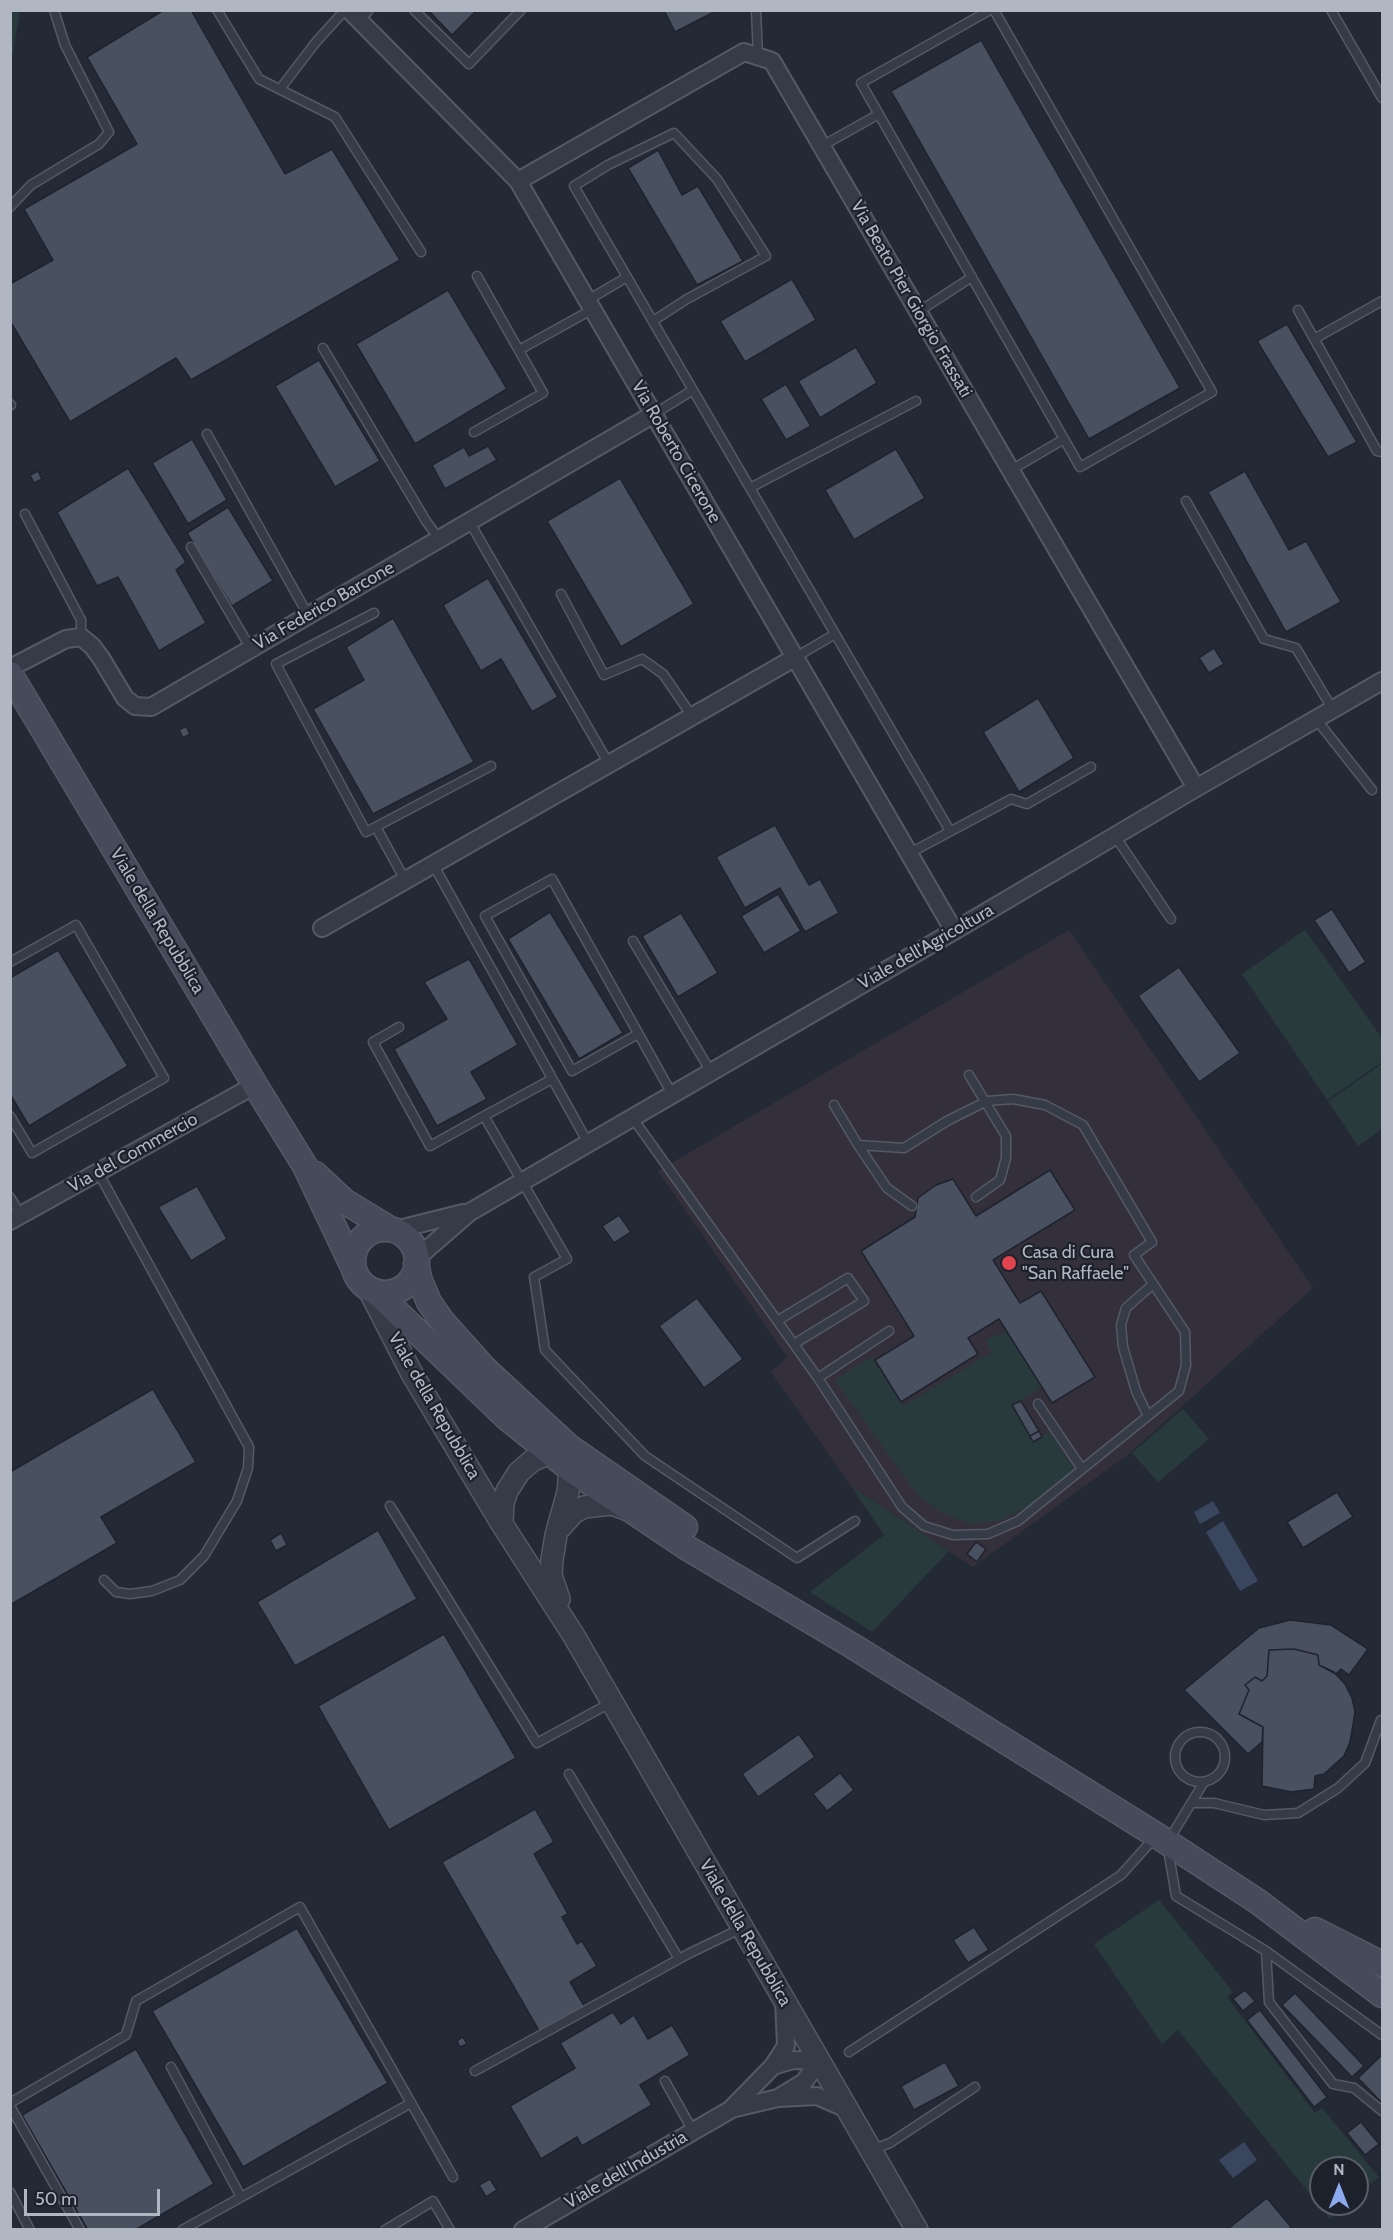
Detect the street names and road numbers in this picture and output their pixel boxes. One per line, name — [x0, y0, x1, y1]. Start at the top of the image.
street label: Via Beato Pier Giorgio Frassati — [846, 197, 976, 401]
street label: Via Roberto Cicerone — [626, 377, 726, 527]
street label: Via Federico Barcone — [250, 557, 398, 655]
street label: Viale della Repubblica — [105, 844, 209, 998]
street label: Viale dell'Agricoltura — [854, 899, 998, 995]
street label: Via del Commercio — [65, 1108, 201, 1198]
street label: Viale della Repubblica — [383, 1329, 485, 1483]
street label: Viale della Repubblica — [694, 1856, 796, 2010]
street label: Viale dell'Industria — [561, 2126, 691, 2214]

